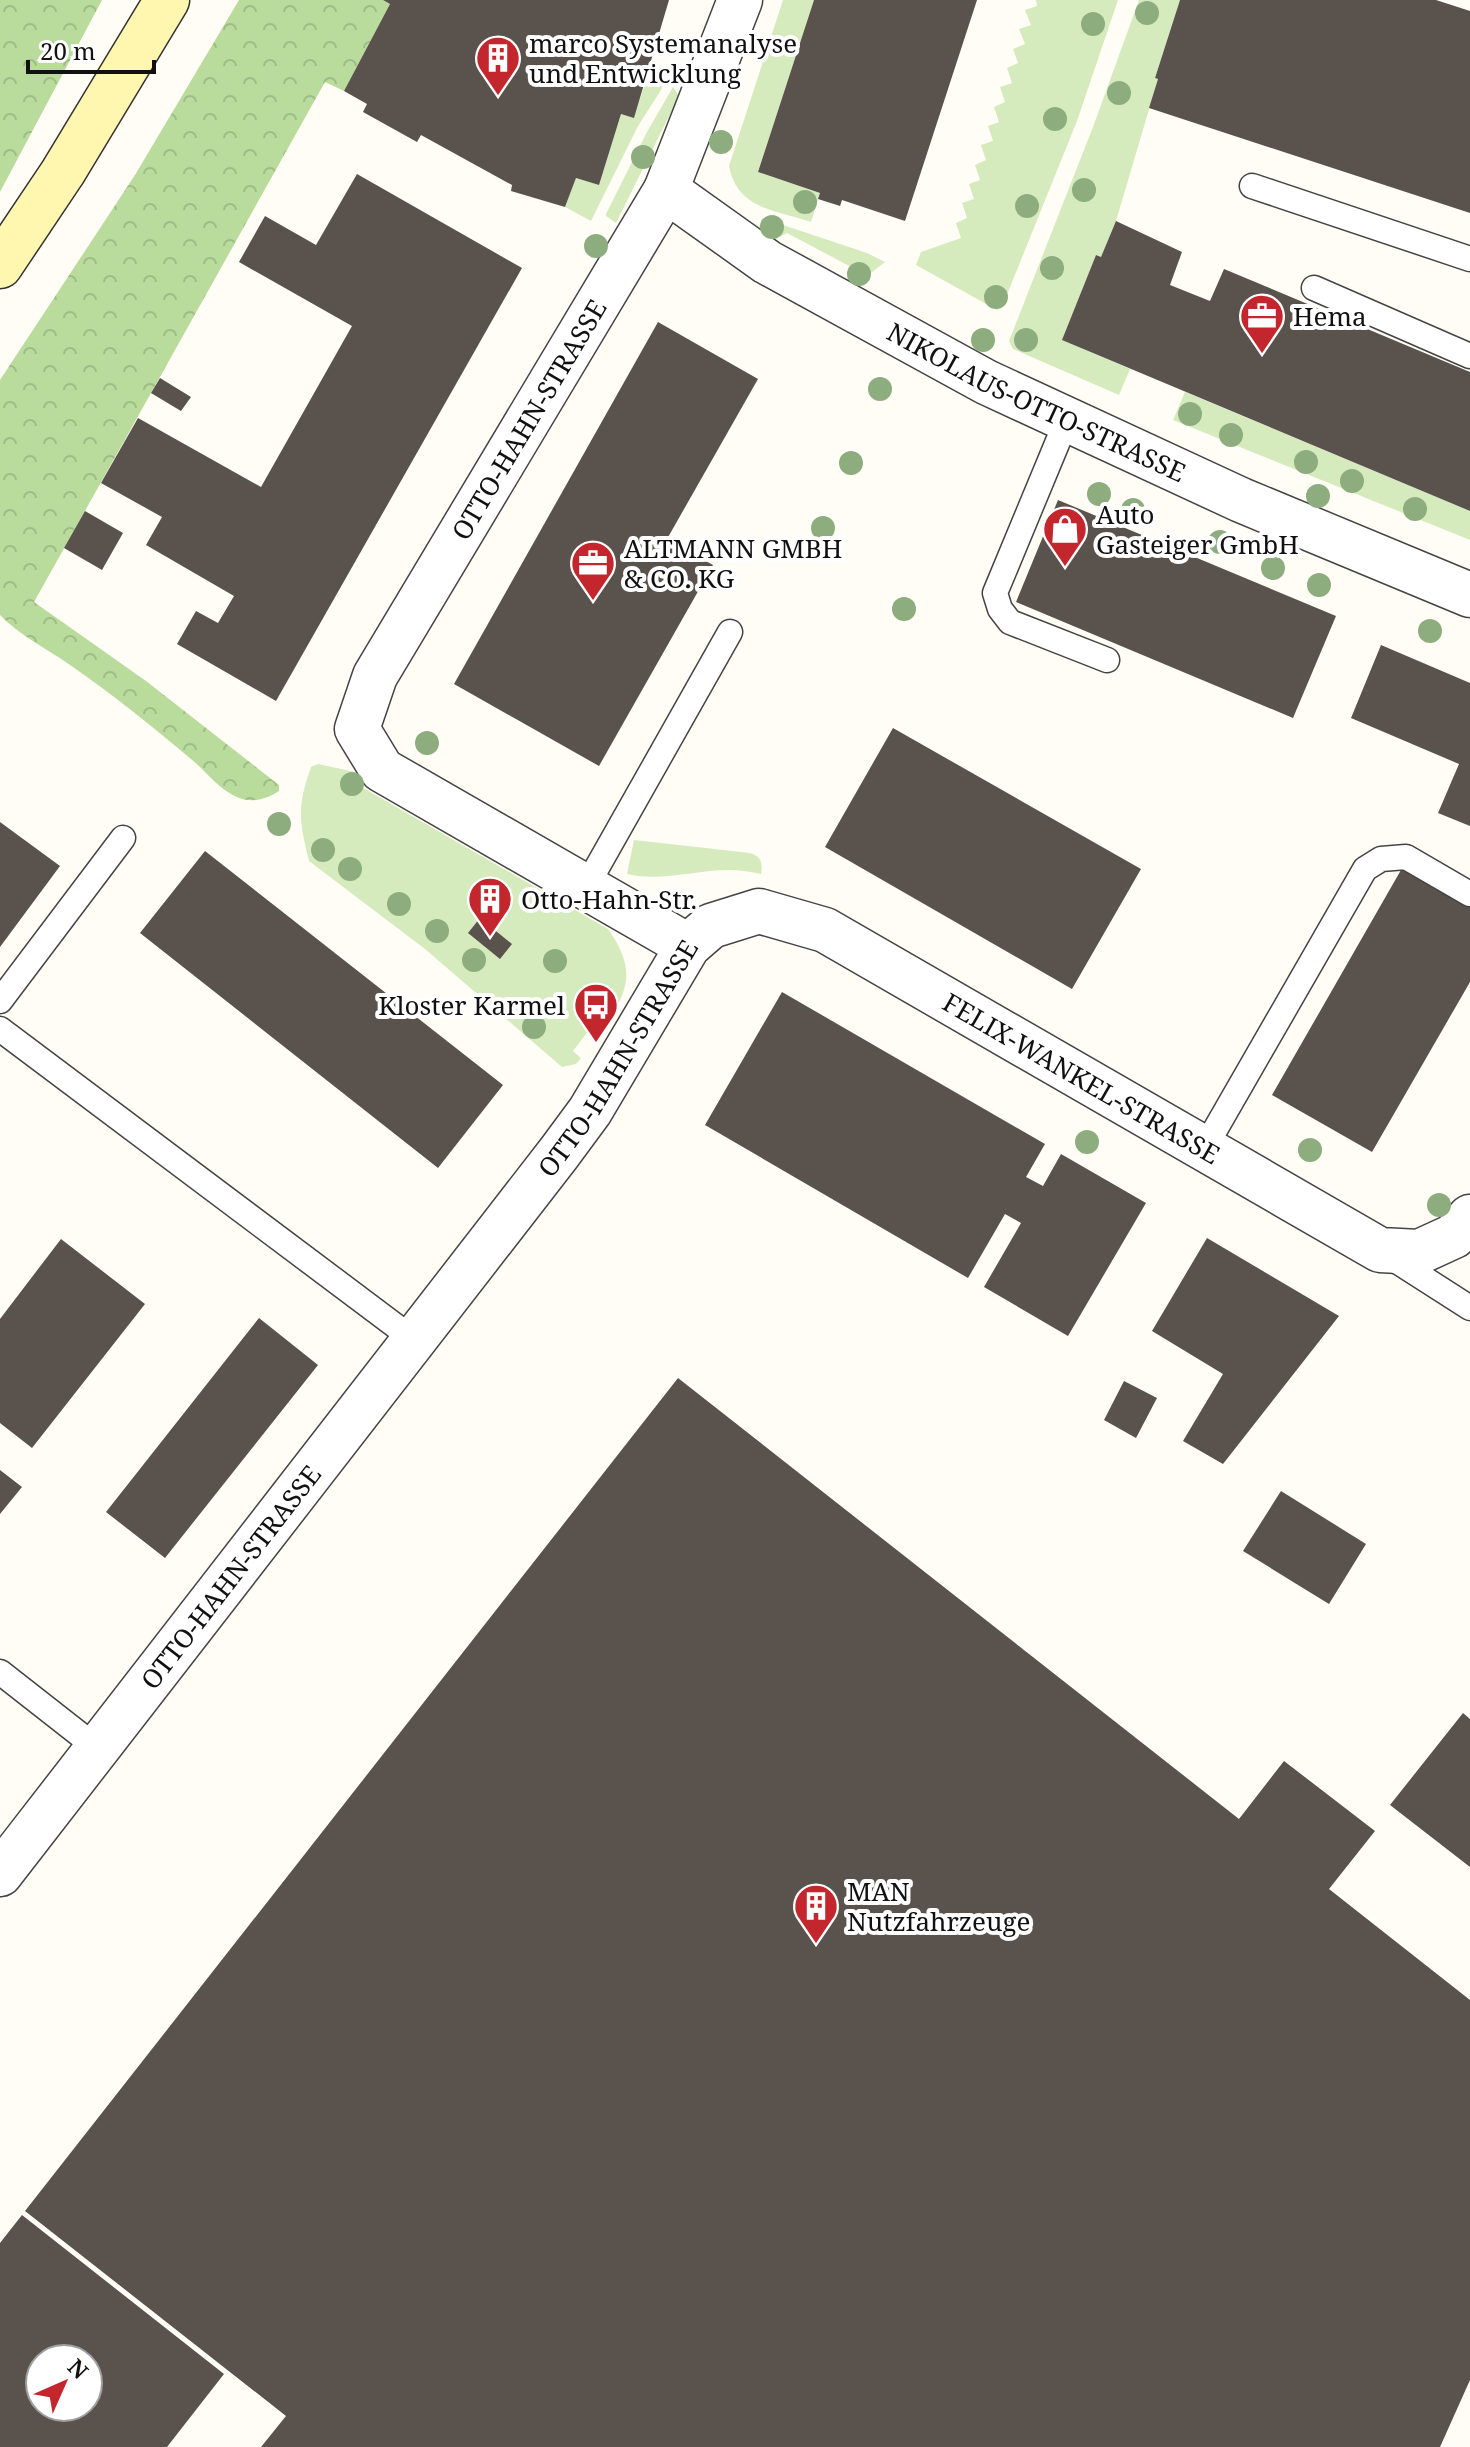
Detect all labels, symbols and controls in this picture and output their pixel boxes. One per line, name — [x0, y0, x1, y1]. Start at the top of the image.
scale bar — [28, 24, 154, 74]
place label: marco Systemanalyse und Entwicklung — [529, 25, 797, 91]
text: 20 m — [40, 34, 96, 67]
building icon: marco Systemanalyse und Entwicklung — [474, 34, 522, 97]
street label: OTTO-HAHN-STRASSE — [443, 292, 615, 546]
office icon: Hema — [1238, 292, 1286, 355]
place label: Hema — [1293, 298, 1367, 334]
street label: NIKOLAUS-OTTO-STRASSE — [881, 313, 1192, 490]
place label: Auto Gasteiger GmbH — [1096, 496, 1299, 562]
shop icon: Auto Gasteiger GmbH — [1041, 505, 1089, 568]
place label: ALTMANN GMBH & CO. KG — [624, 530, 842, 596]
office icon: ALTMANN GMBH & CO. KG — [569, 539, 617, 602]
building icon: Otto-Hahn-Str. — [466, 875, 514, 938]
place label: Otto-Hahn-Str. — [521, 881, 697, 917]
street label: OTTO-HAHN-STRASSE — [529, 933, 706, 1184]
bus stop icon: Kloster Karmel — [572, 981, 620, 1044]
street label: FELIX-WANKEL-STRASSE — [936, 984, 1227, 1172]
place label: Kloster Karmel — [378, 987, 565, 1023]
street label: OTTO-HAHN-STRASSE — [132, 1457, 329, 1696]
place label: MAN Nutzfahrzeuge — [847, 1873, 1030, 1939]
building icon: MAN Nutzfahrzeuge — [792, 1882, 840, 1945]
north arrow — [24, 2343, 104, 2423]
text: N — [62, 2351, 96, 2385]

